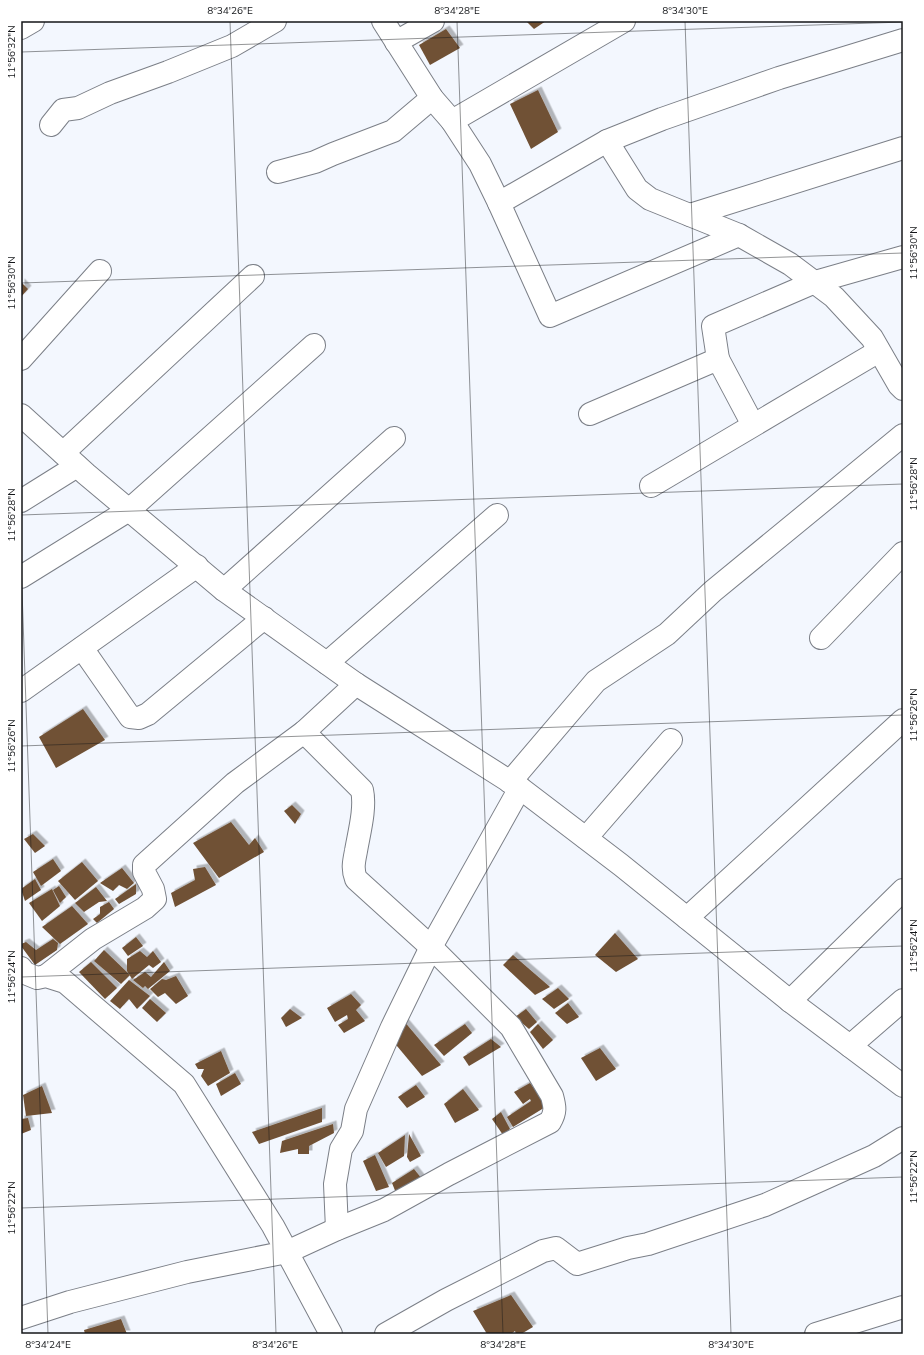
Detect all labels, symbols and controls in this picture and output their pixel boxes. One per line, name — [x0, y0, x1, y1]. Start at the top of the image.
text: 8°34'26"E — [207, 4, 253, 17]
text: 8°34'28"E — [434, 4, 480, 17]
text: 8°34'30"E — [662, 4, 708, 17]
text: 11°56'32"N — [5, 25, 18, 79]
text: 11°56'30"N — [907, 226, 920, 280]
text: 11°56'30"N — [5, 256, 18, 310]
text: 11°56'28"N — [907, 457, 920, 511]
text: 11°56'28"N — [5, 488, 18, 542]
text: 11°56'26"N — [907, 688, 920, 742]
text: 11°56'26"N — [5, 719, 18, 773]
text: 11°56'24"N — [907, 919, 920, 973]
text: 11°56'24"N — [5, 950, 18, 1004]
text: 11°56'22"N — [907, 1150, 920, 1204]
text: 11°56'22"N — [5, 1181, 18, 1235]
text: 8°34'24"E — [25, 1338, 71, 1351]
text: 8°34'26"E — [252, 1338, 298, 1351]
text: 8°34'28"E — [480, 1338, 526, 1351]
text: 8°34'30"E — [708, 1338, 754, 1351]

